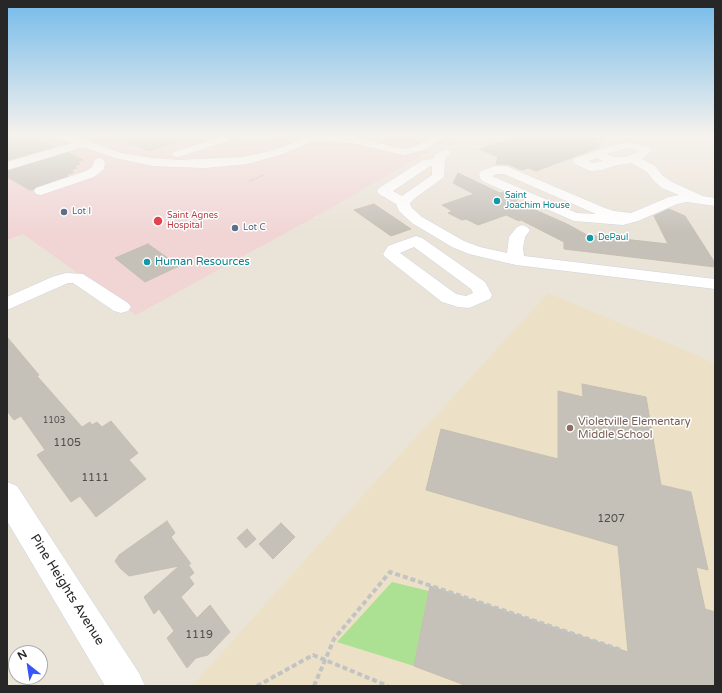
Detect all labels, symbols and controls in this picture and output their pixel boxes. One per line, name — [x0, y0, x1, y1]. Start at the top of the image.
place label: Saint Joachim House — [505, 191, 570, 212]
marker: Saint Joachim House — [492, 196, 502, 206]
marker: Lot I — [59, 207, 69, 217]
place label: Lot I — [72, 207, 91, 217]
place label: Saint Agnes Hospital — [167, 211, 218, 232]
marker: Saint Agnes Hospital — [152, 215, 164, 227]
marker: Lot C — [230, 223, 240, 233]
place label: Lot C — [243, 223, 266, 233]
marker: DePaul — [585, 233, 595, 243]
place label: DePaul — [598, 233, 628, 243]
place label: Human Resources — [155, 255, 250, 269]
marker: Human Resources — [142, 257, 152, 267]
place label: Violetville Elementary Middle School — [578, 415, 691, 441]
house number: 1103 — [43, 416, 65, 426]
marker: Violetville Elementary Middle School — [565, 423, 575, 433]
house number: 1105 — [53, 436, 81, 450]
house number: 1111 — [81, 471, 109, 485]
house number: 1207 — [597, 512, 625, 526]
street label: Pine Heights Avenue — [27, 532, 107, 648]
house number: 1119 — [185, 628, 213, 642]
north arrow — [8, 645, 48, 685]
text: N — [15, 647, 29, 663]

